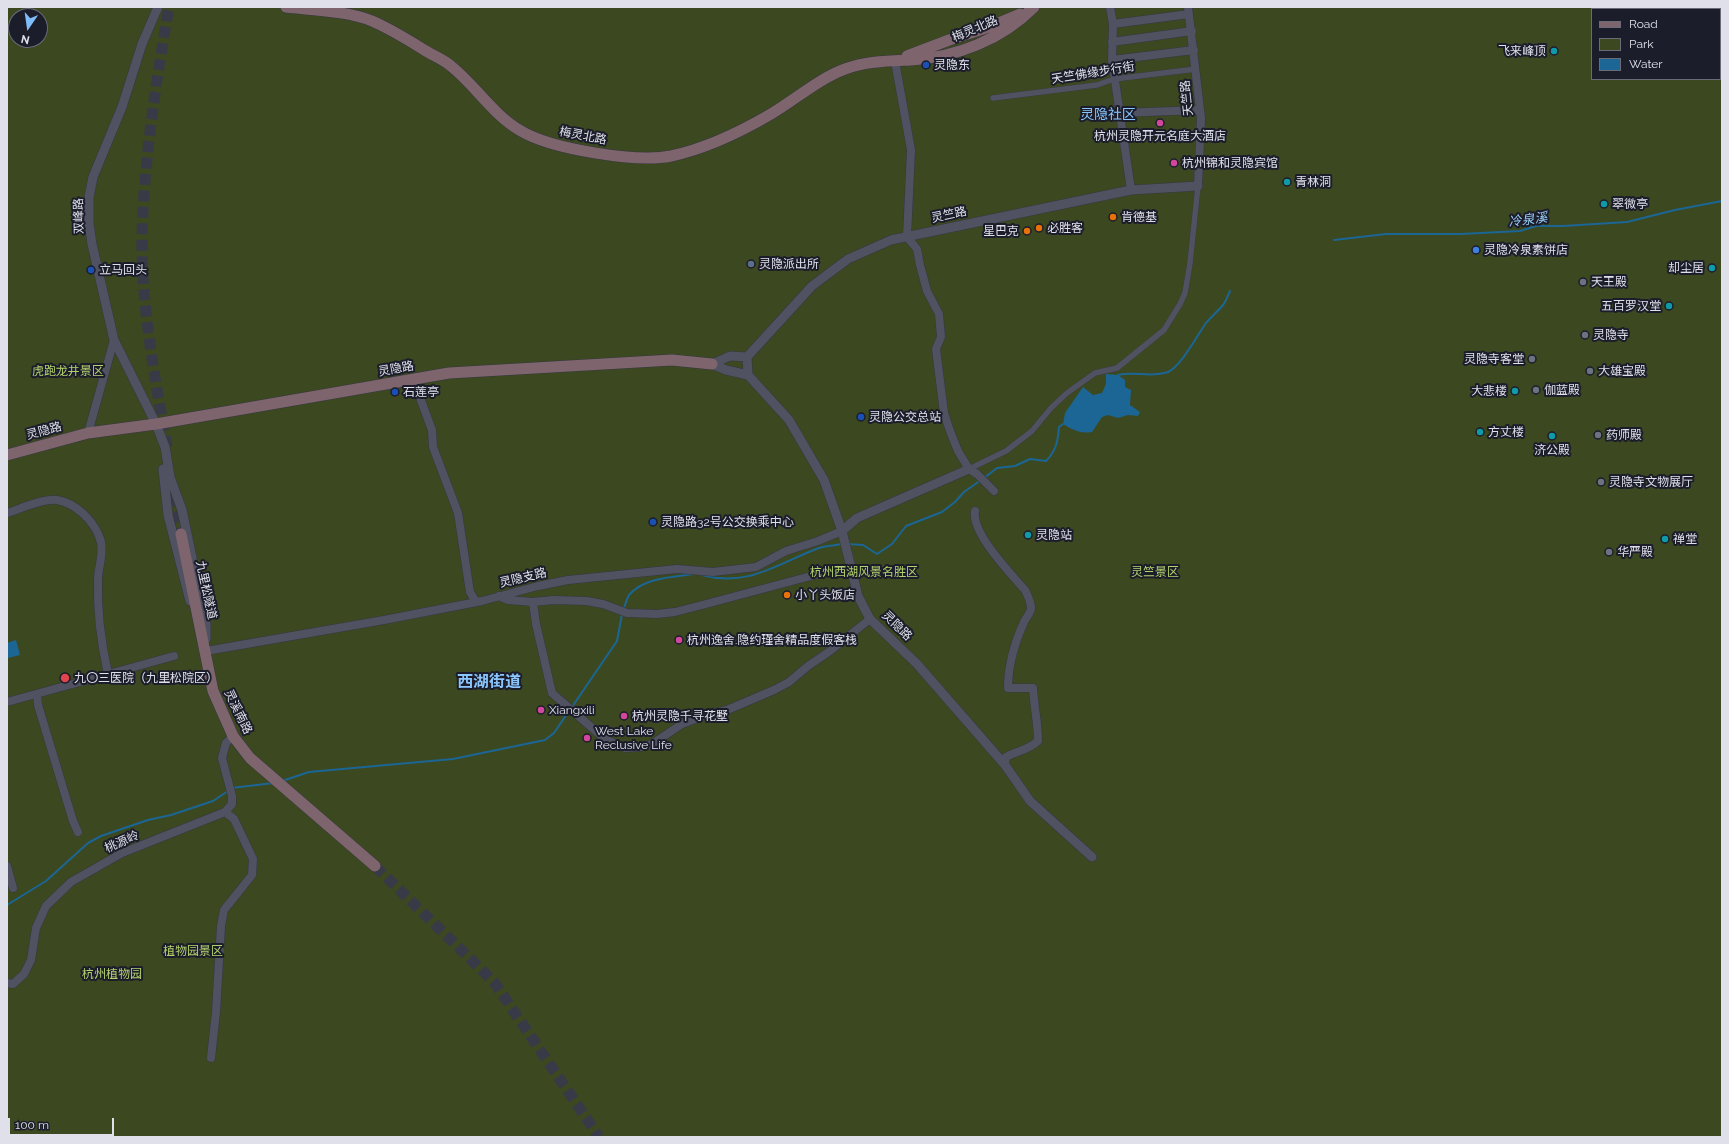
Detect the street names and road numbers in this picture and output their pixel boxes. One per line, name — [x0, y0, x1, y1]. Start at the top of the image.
street label: 梅灵北路 — [950, 13, 1000, 45]
street label: 天竺佛缘步行街 — [1050, 59, 1136, 87]
street label: 天竺路 — [1178, 79, 1196, 117]
street label: 梅灵北路 — [558, 124, 608, 148]
street label: 双峰路 — [71, 198, 87, 234]
street label: 灵竺路 — [930, 204, 968, 226]
street label: 灵隐路 — [377, 359, 415, 379]
street label: 灵隐路 — [25, 419, 63, 443]
street label: 九里松隧道 — [193, 559, 219, 621]
street label: 灵隐支路 — [498, 566, 548, 590]
street label: 灵隐路 — [879, 608, 915, 644]
street label: 灵溪南路 — [221, 687, 255, 737]
street label: 桃源岭 — [103, 828, 141, 856]

